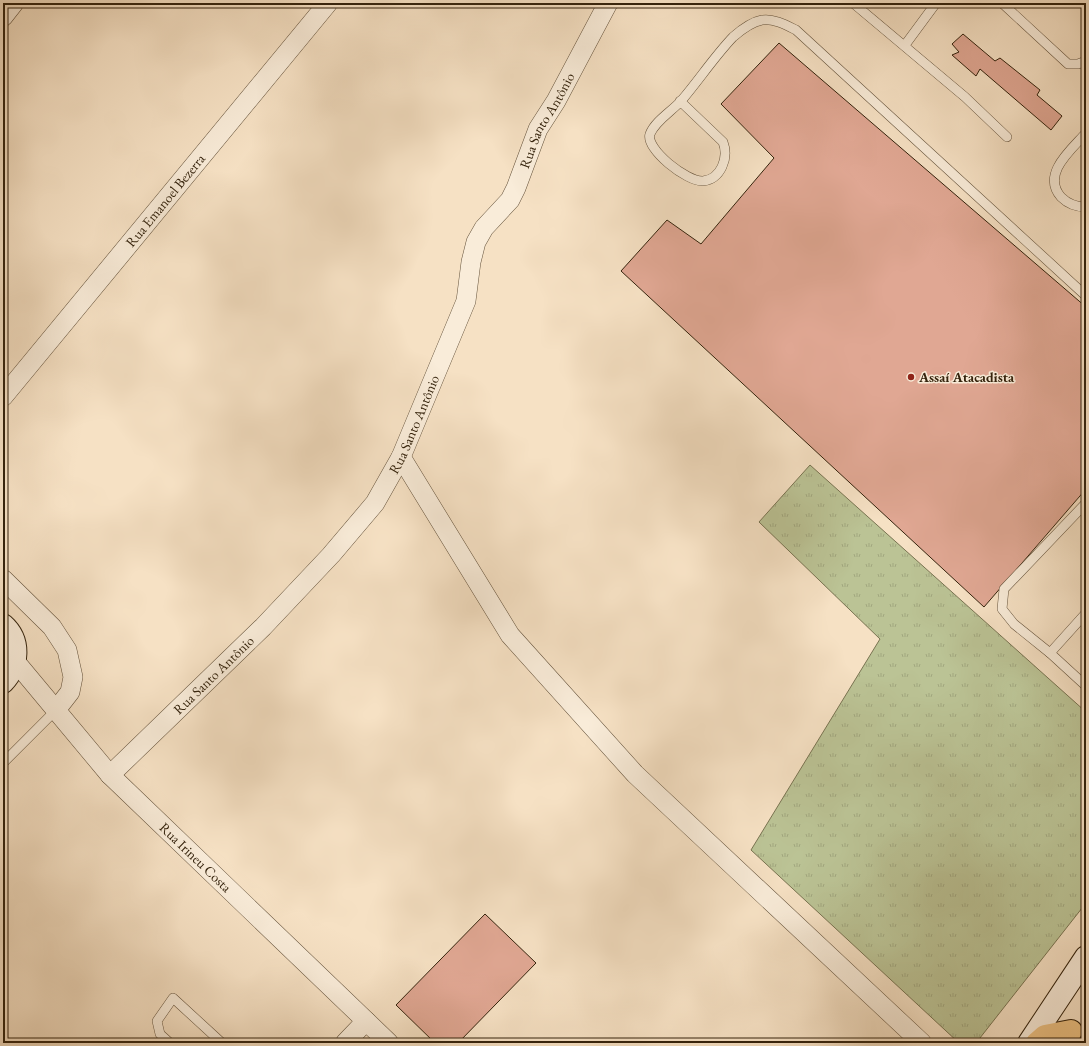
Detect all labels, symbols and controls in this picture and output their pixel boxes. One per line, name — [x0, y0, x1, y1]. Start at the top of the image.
street label: Rua Santo Antônio — [515, 69, 579, 171]
street label: Rua Emanoel Bezerra — [122, 150, 209, 251]
place label: Assaí Atacadista — [918, 368, 1015, 386]
street label: Rua Santo Antônio — [384, 372, 443, 477]
marker: Assaí Atacadista — [906, 372, 916, 382]
street label: Rua Santo Antônio — [169, 632, 258, 718]
street label: Rua Irineu Costa — [156, 818, 236, 896]

